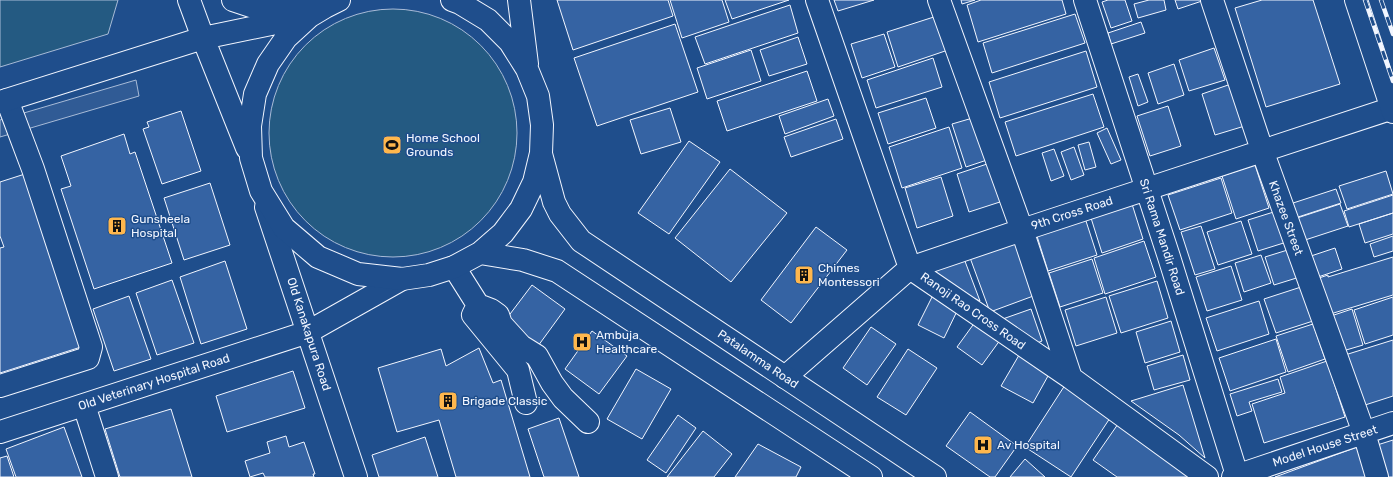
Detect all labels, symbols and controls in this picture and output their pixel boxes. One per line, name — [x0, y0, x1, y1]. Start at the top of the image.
place label: Home School Grounds — [406, 131, 480, 159]
sports icon: Home School Grounds — [381, 134, 403, 156]
street label: Sri Rama Mandir Road — [1137, 177, 1187, 297]
street label: Khazee Street — [1266, 179, 1306, 257]
street label: 9th Cross Road — [1029, 193, 1115, 233]
place label: Gunsheela Hospital — [131, 212, 190, 240]
building icon: Gunsheela Hospital — [106, 215, 128, 237]
place label: Chimes Montessori — [818, 261, 880, 289]
building icon: Chimes Montessori — [793, 264, 815, 286]
street label: Ranoji Rao Cross Road — [918, 269, 1028, 353]
street label: Old Kanakapura Road — [284, 276, 334, 392]
street label: Patalamma Road — [715, 327, 801, 391]
place label: Ambuja Healthcare — [596, 328, 658, 356]
hospital icon: Ambuja Healthcare — [571, 331, 593, 353]
street label: Old Veterinary Hospital Road — [76, 351, 232, 413]
building icon: Brigade Classic — [437, 390, 459, 412]
place label: Brigade Classic — [462, 394, 548, 408]
street label: Model House Street — [1271, 422, 1379, 470]
hospital icon: Av Hospital — [972, 434, 994, 456]
place label: Av Hospital — [997, 438, 1060, 452]

